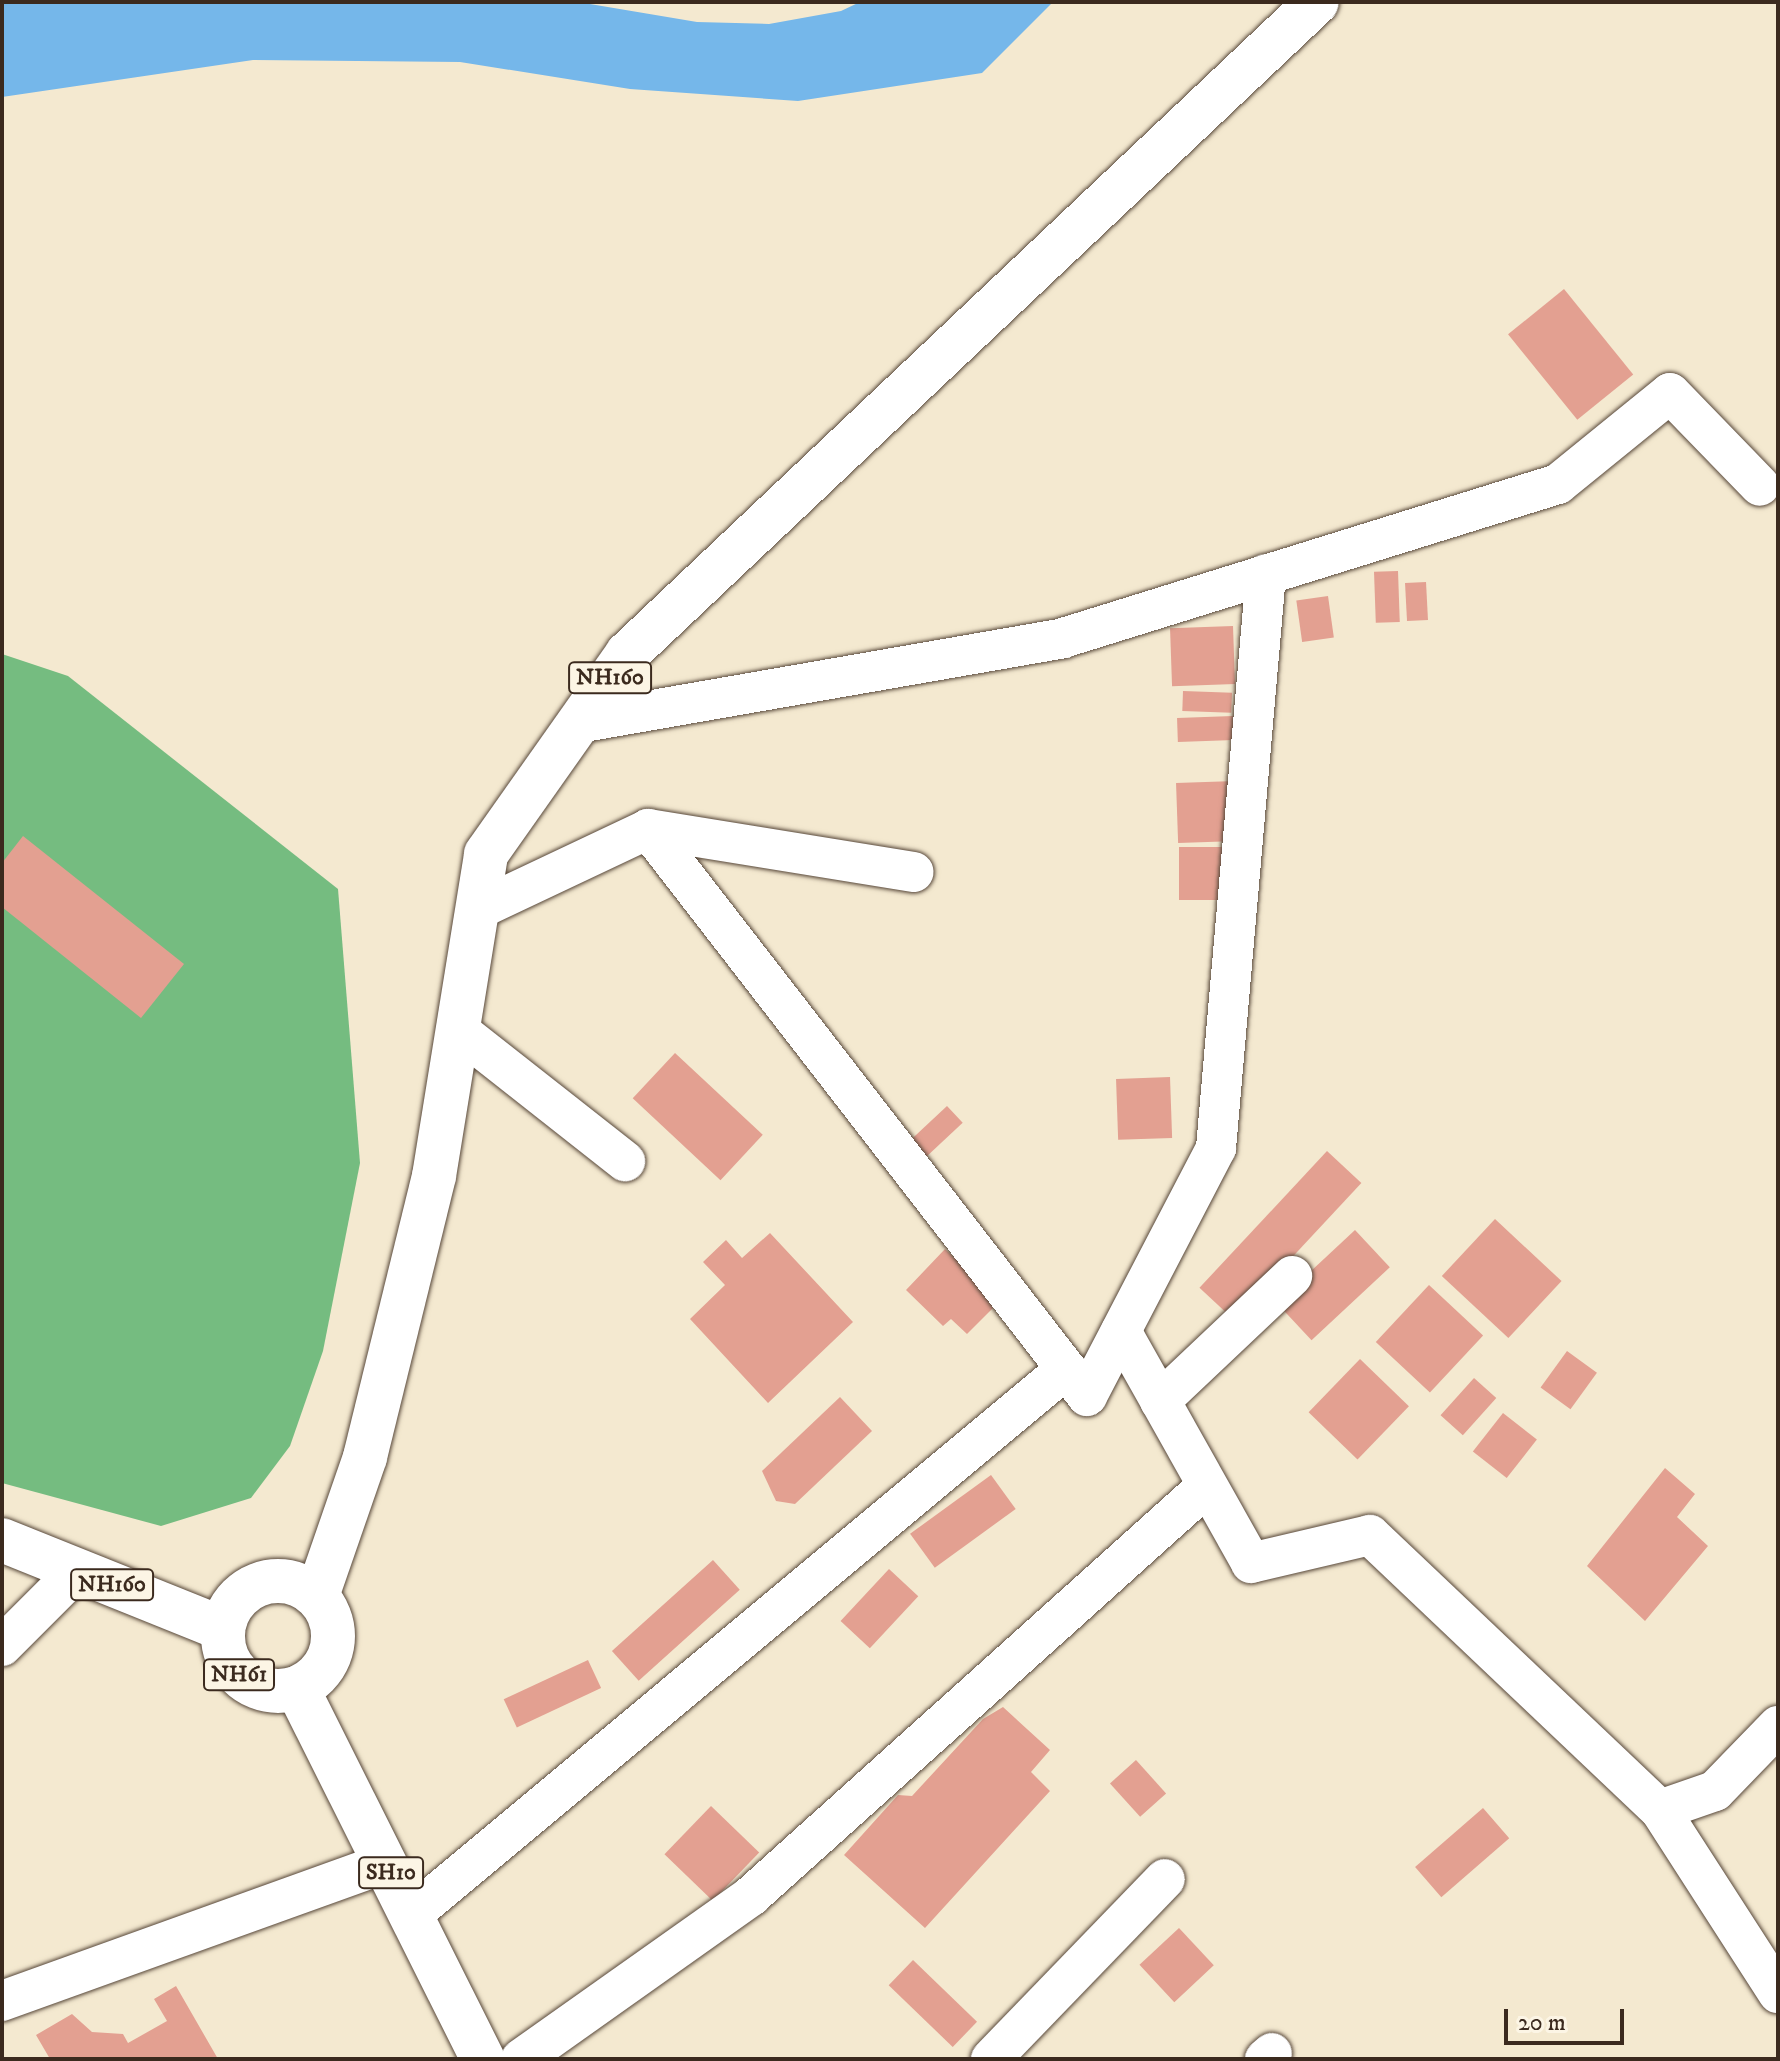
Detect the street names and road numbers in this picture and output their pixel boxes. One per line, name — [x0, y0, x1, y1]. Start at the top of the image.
road number: NH160 — [568, 660, 652, 696]
road number: NH160 — [70, 1567, 154, 1603]
road number: NH61 — [203, 1657, 275, 1693]
road number: SH10 — [357, 1855, 425, 1891]

